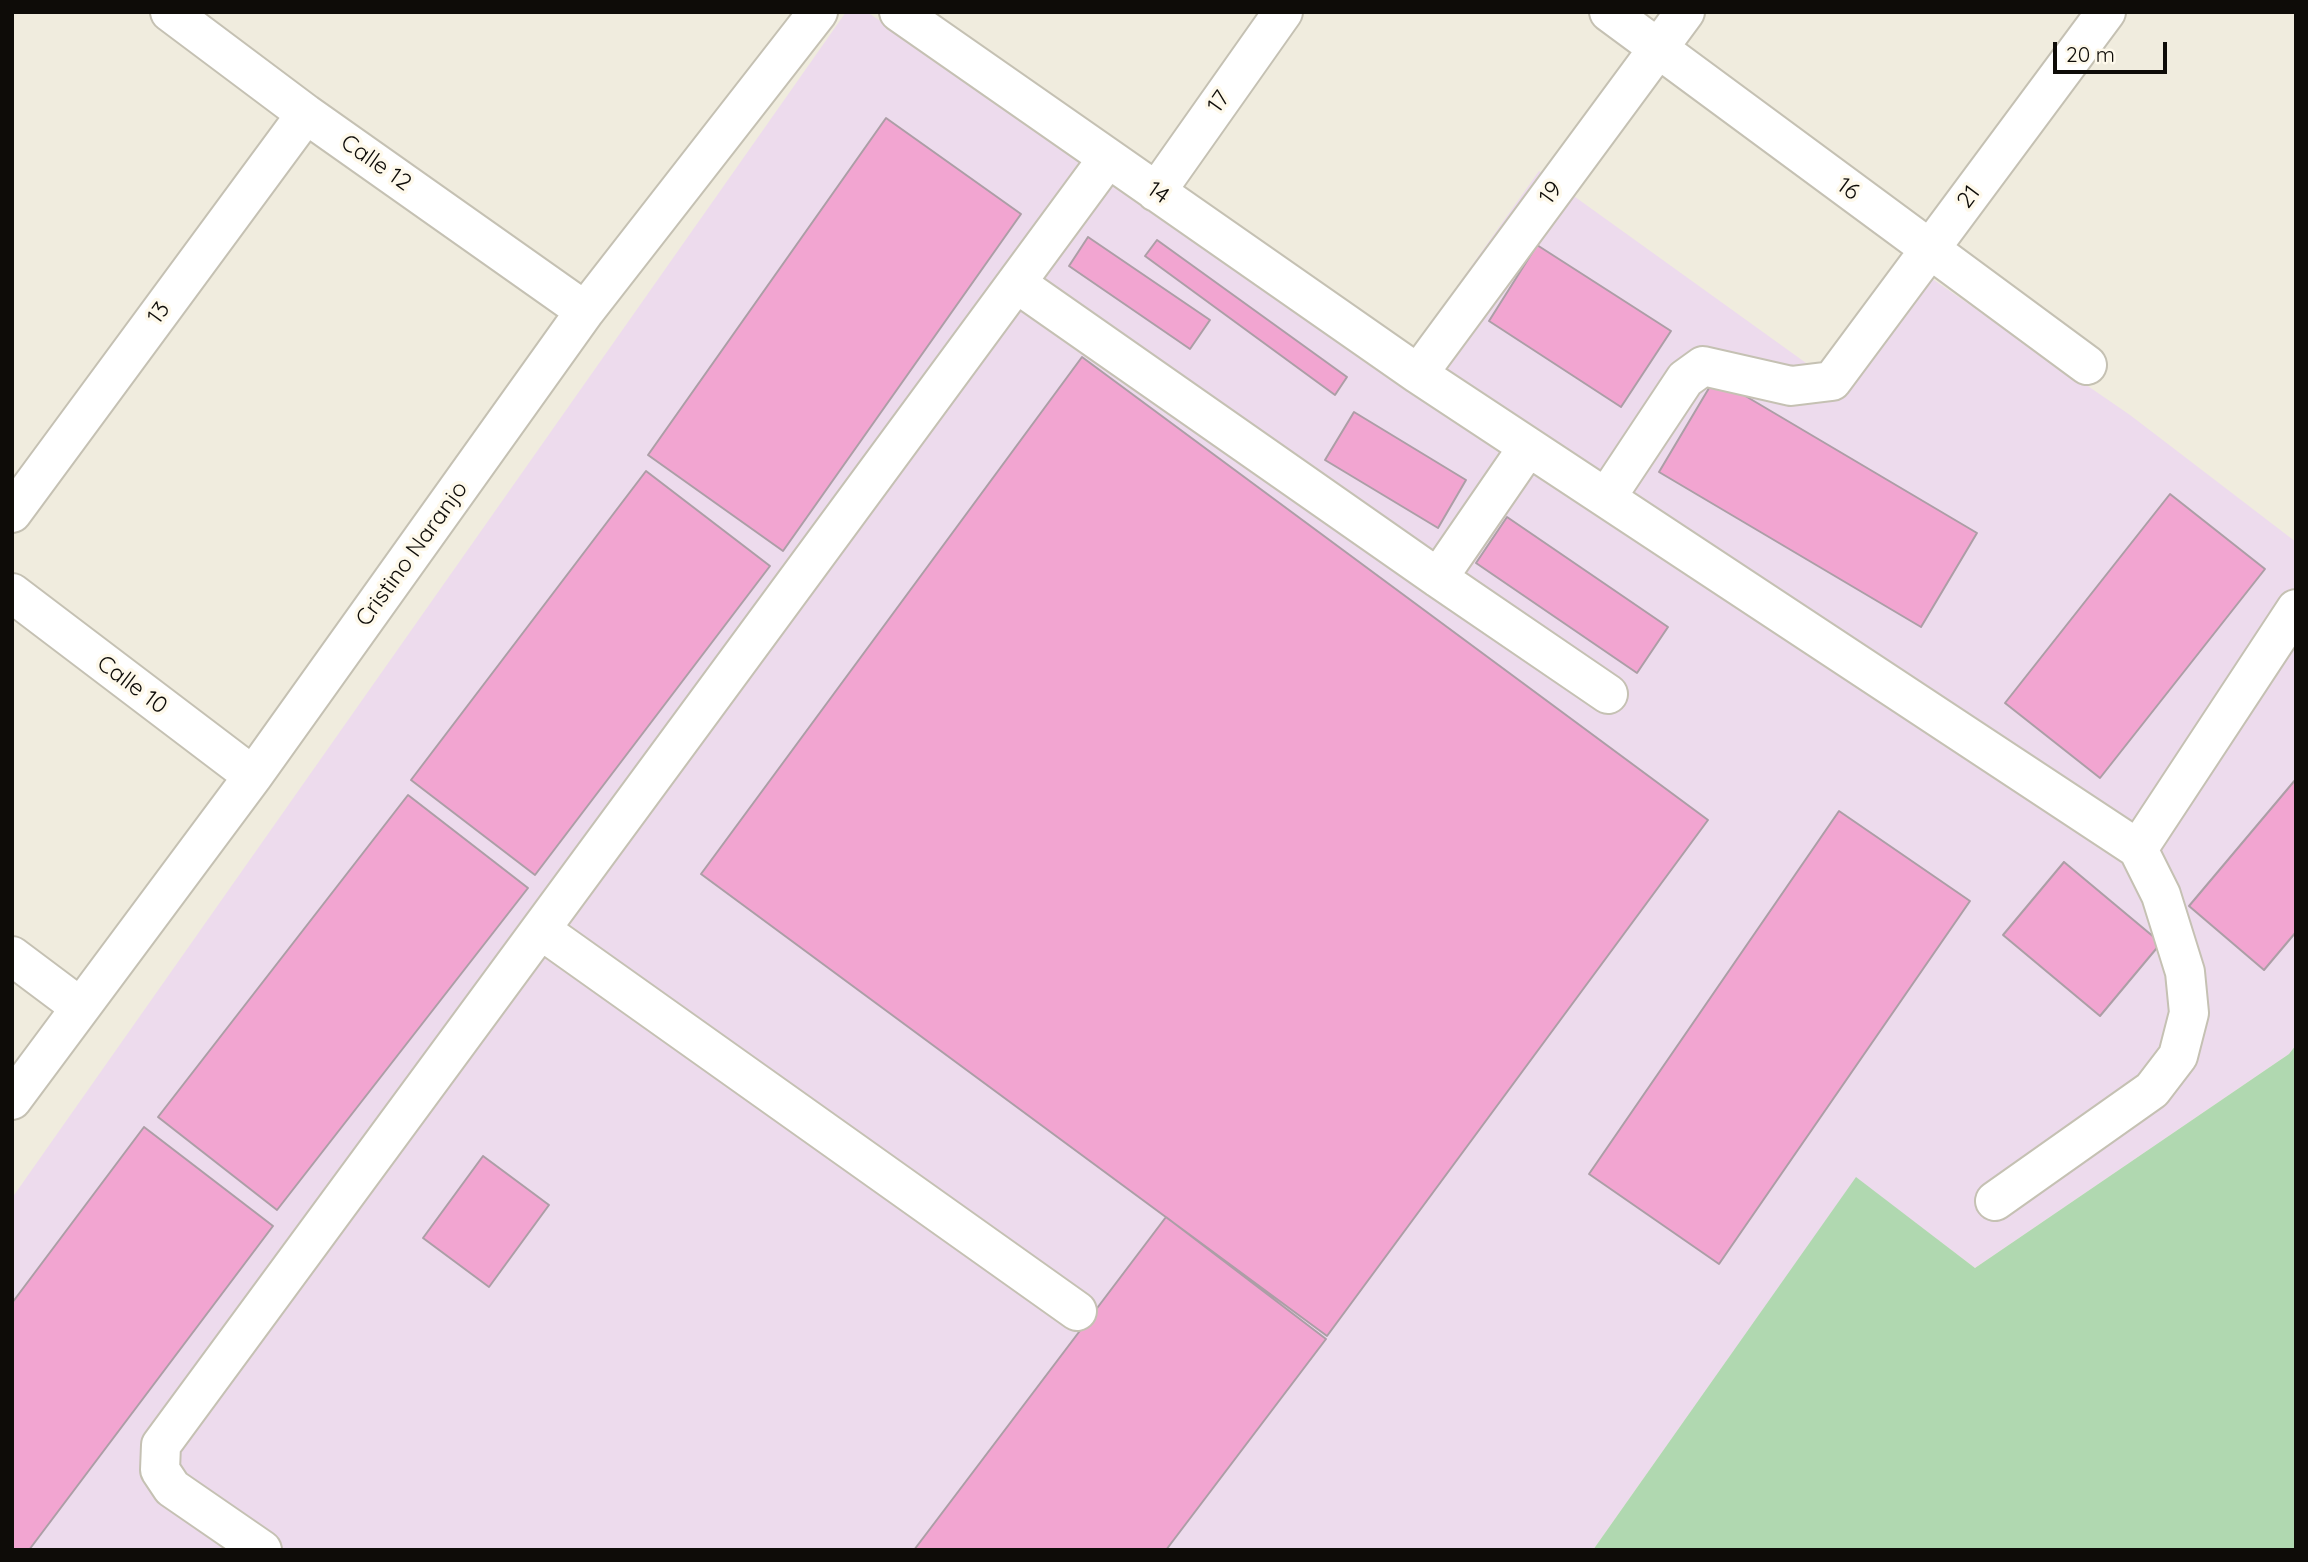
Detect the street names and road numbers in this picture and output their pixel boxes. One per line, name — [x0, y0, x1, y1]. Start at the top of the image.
street label: 17 — [1202, 86, 1236, 118]
street label: Calle 12 — [335, 129, 417, 197]
street label: 16 — [1831, 172, 1865, 206]
street label: 14 — [1142, 176, 1174, 210]
street label: 19 — [1534, 176, 1568, 210]
street label: 21 — [1952, 180, 1986, 214]
street label: 13 — [142, 297, 176, 329]
street label: Cristino Naranjo — [350, 476, 474, 632]
street label: Calle 10 — [91, 650, 173, 720]

